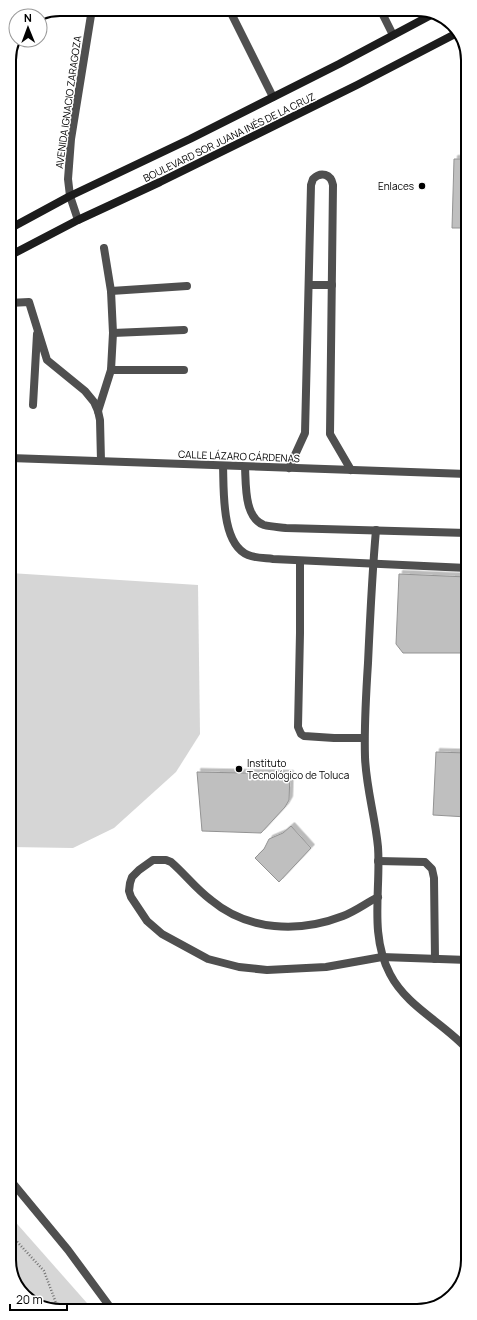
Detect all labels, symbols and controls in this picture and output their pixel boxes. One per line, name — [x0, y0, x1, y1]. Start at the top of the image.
north arrow — [8, 8, 48, 48]
text: N — [24, 10, 32, 25]
street label: AVENIDA IGNACIO ZARAGOZA — [52, 34, 84, 169]
street label: BOULEVARD SOR JUANA INÉS DE LA CRUZ — [141, 89, 317, 185]
place label: Enlaces — [378, 179, 414, 193]
marker: Enlaces — [417, 181, 427, 191]
street label: CALLE LÁZARO CÁRDENAS — [178, 447, 300, 465]
place label: Instituto Tecnológico de Toluca — [247, 756, 349, 782]
marker: Instituto Tecnológico de Toluca — [234, 764, 244, 774]
scale bar — [10, 1286, 67, 1312]
text: 20 m — [16, 1291, 43, 1308]

